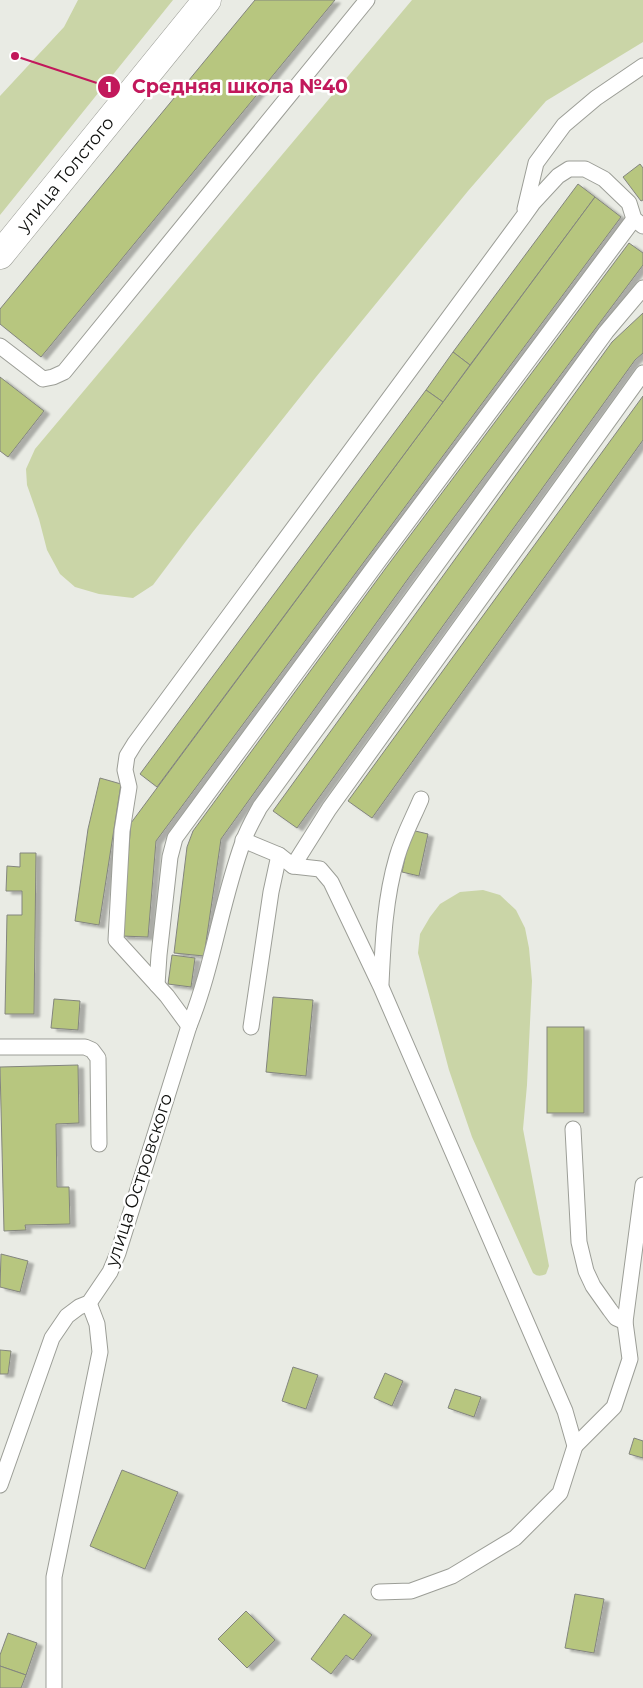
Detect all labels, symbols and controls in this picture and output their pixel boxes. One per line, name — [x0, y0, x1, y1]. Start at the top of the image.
callout: Средняя школа №40 — [97, 70, 358, 104]
text: Средняя школа №40 — [132, 75, 348, 98]
text: 1 — [106, 77, 112, 96]
street label: улица Толстого — [11, 112, 119, 237]
street label: улица Островского — [100, 1091, 177, 1270]

